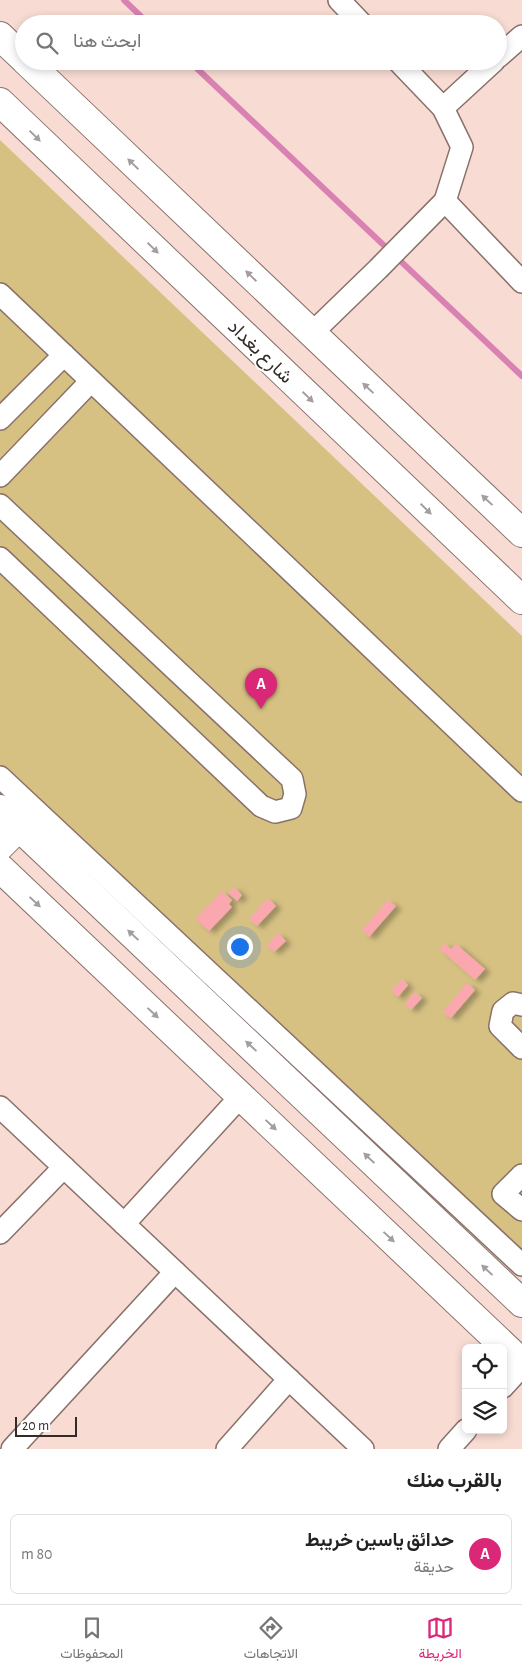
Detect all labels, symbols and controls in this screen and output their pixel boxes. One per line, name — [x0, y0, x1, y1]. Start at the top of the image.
search box — [15, 15, 507, 70]
icon: search — [33, 29, 61, 57]
text: ابحث هنا — [73, 32, 141, 51]
one-way arrow — [29, 130, 41, 142]
one-way arrow — [128, 158, 140, 170]
one-way arrow — [147, 242, 159, 254]
one-way arrow — [245, 270, 257, 282]
street label: شارع بغداد — [223, 317, 296, 389]
one-way arrow — [363, 382, 375, 394]
one-way arrow — [302, 391, 314, 403]
one-way arrow — [481, 494, 493, 506]
one-way arrow — [420, 503, 432, 515]
pin: A — [245, 668, 277, 709]
one-way arrow — [29, 896, 41, 908]
one-way arrow — [127, 929, 139, 941]
your location — [227, 934, 253, 960]
one-way arrow — [147, 1007, 159, 1019]
one-way arrow — [245, 1040, 257, 1052]
one-way arrow — [265, 1119, 277, 1131]
one-way arrow — [363, 1152, 375, 1164]
one-way arrow — [383, 1231, 395, 1243]
one-way arrow — [481, 1264, 493, 1276]
map controls — [462, 1344, 507, 1434]
button: locate — [462, 1344, 507, 1389]
button: layers — [462, 1389, 507, 1434]
scale bar — [15, 1414, 78, 1437]
text: 20 m — [22, 1419, 49, 1433]
text: بالقرب منك — [407, 1470, 502, 1491]
text: حدائق ياسين خريبط — [305, 1531, 454, 1550]
text: 80 m — [21, 1546, 53, 1562]
text: A — [480, 1546, 490, 1562]
text: حديقة — [414, 1559, 454, 1575]
tab: المحفوظات — [60, 1614, 123, 1666]
tab: الاتجاهات — [244, 1614, 298, 1666]
tab: الخريطة — [418, 1614, 462, 1666]

